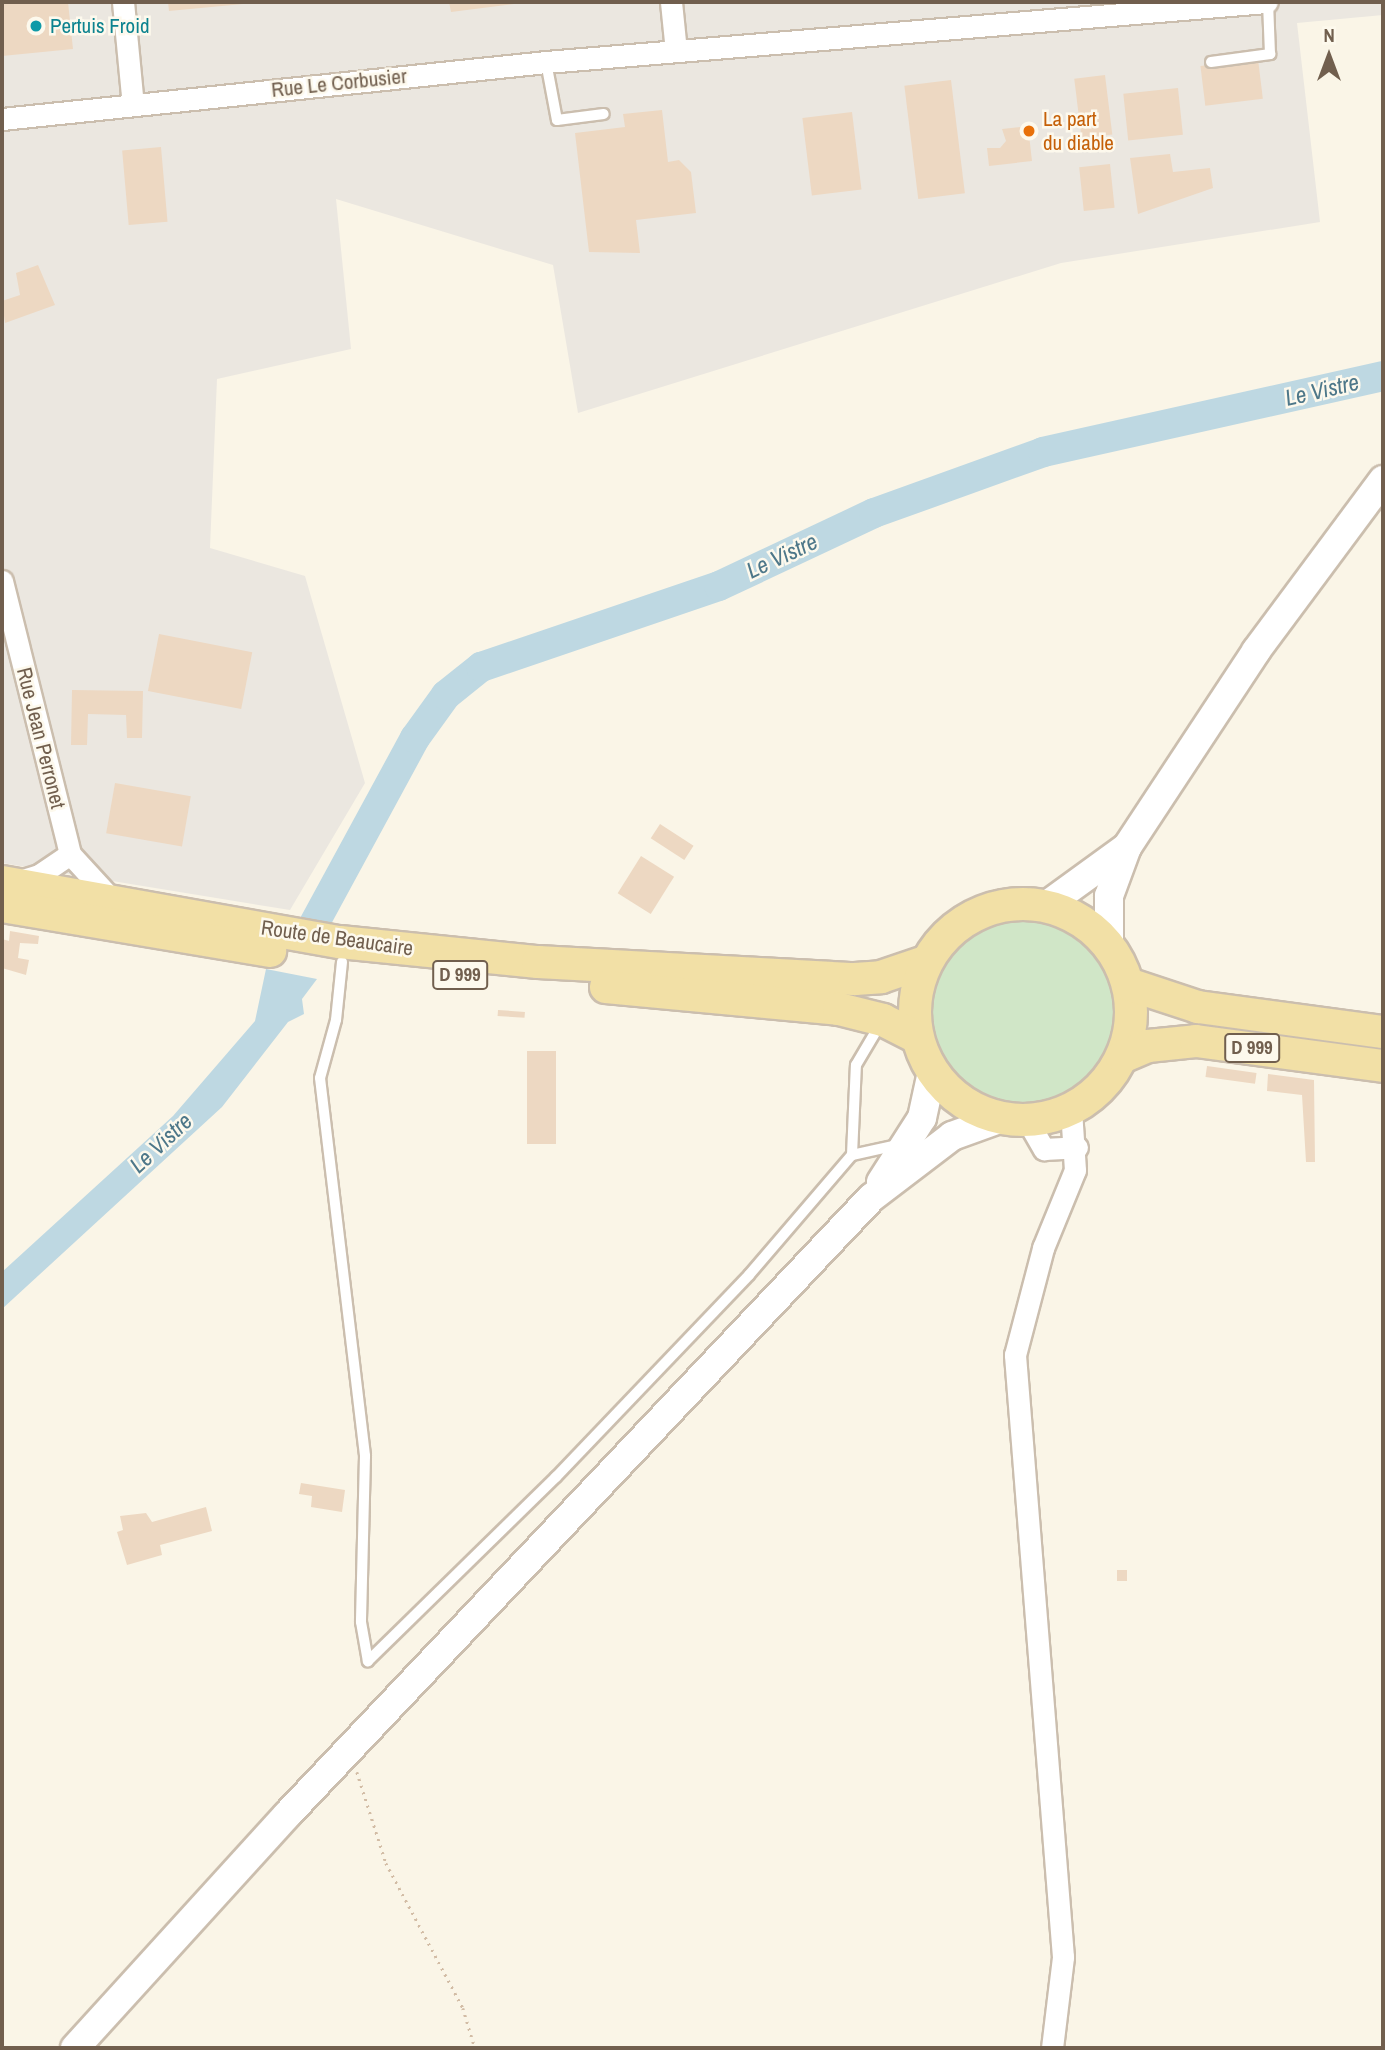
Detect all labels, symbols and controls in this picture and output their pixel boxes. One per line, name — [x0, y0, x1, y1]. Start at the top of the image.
place label: Pertuis Froid — [50, 13, 150, 39]
marker: Pertuis Froid — [28, 18, 44, 34]
north arrow — [1294, 21, 1364, 91]
text: N — [1323, 22, 1335, 48]
street label: Rue Le Corbusier — [270, 63, 408, 103]
place label: La part du diable — [1043, 106, 1114, 156]
marker: La part du diable — [1021, 123, 1037, 139]
water label: Le Vistre — [1282, 368, 1362, 412]
water label: Le Vistre — [742, 528, 822, 584]
street label: Rue Jean Perronet — [11, 665, 71, 811]
street label: Route de Beaucaire — [259, 915, 415, 961]
road number: D 999 — [432, 959, 488, 990]
road number: D 999 — [1224, 1032, 1280, 1064]
water label: Le Vistre — [124, 1107, 198, 1179]

